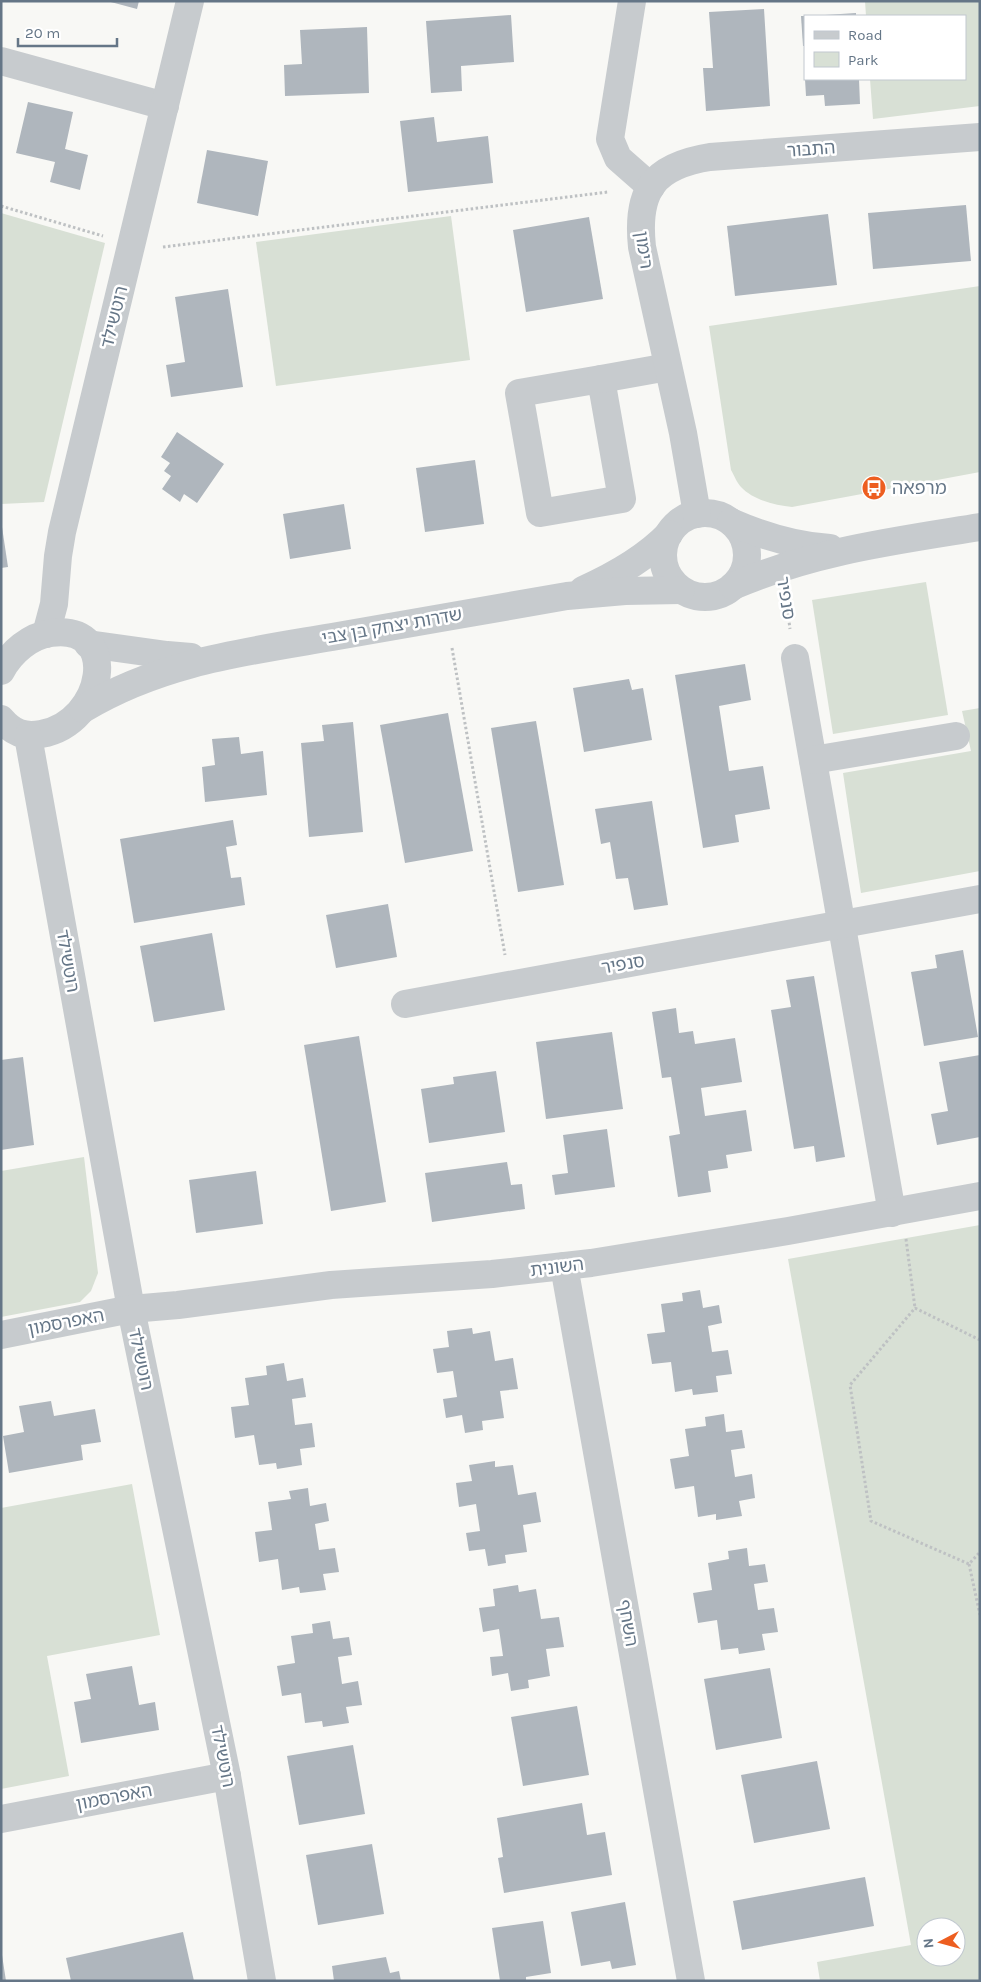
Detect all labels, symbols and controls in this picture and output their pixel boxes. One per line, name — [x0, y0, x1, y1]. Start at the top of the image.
scale bar — [18, 15, 116, 47]
legend — [804, 15, 966, 80]
text: 20 m — [25, 24, 60, 42]
text: Road — [848, 26, 883, 44]
text: Park — [848, 51, 878, 69]
street label: התבור — [786, 136, 836, 162]
street label: רימון — [630, 230, 658, 270]
street label: רוטשילד — [96, 284, 132, 350]
bus stop icon: מרפאה — [861, 475, 887, 501]
place label: מרפאה — [892, 477, 947, 499]
street label: סנפיר — [772, 575, 800, 621]
street label: שדרות יצחק בן צבי — [320, 603, 464, 649]
street label: רוטשילד — [52, 928, 84, 994]
street label: סנפיר — [600, 949, 646, 979]
street label: השונית — [529, 1253, 585, 1281]
street label: האפרסמון — [26, 1304, 106, 1340]
street label: רוטשילד — [124, 1326, 158, 1392]
street label: השחף — [613, 1598, 643, 1648]
street label: רוטשילד — [206, 1723, 240, 1789]
street label: האפרסמון — [74, 1779, 154, 1815]
north arrow — [916, 1917, 966, 1967]
text: N — [920, 1937, 938, 1949]

